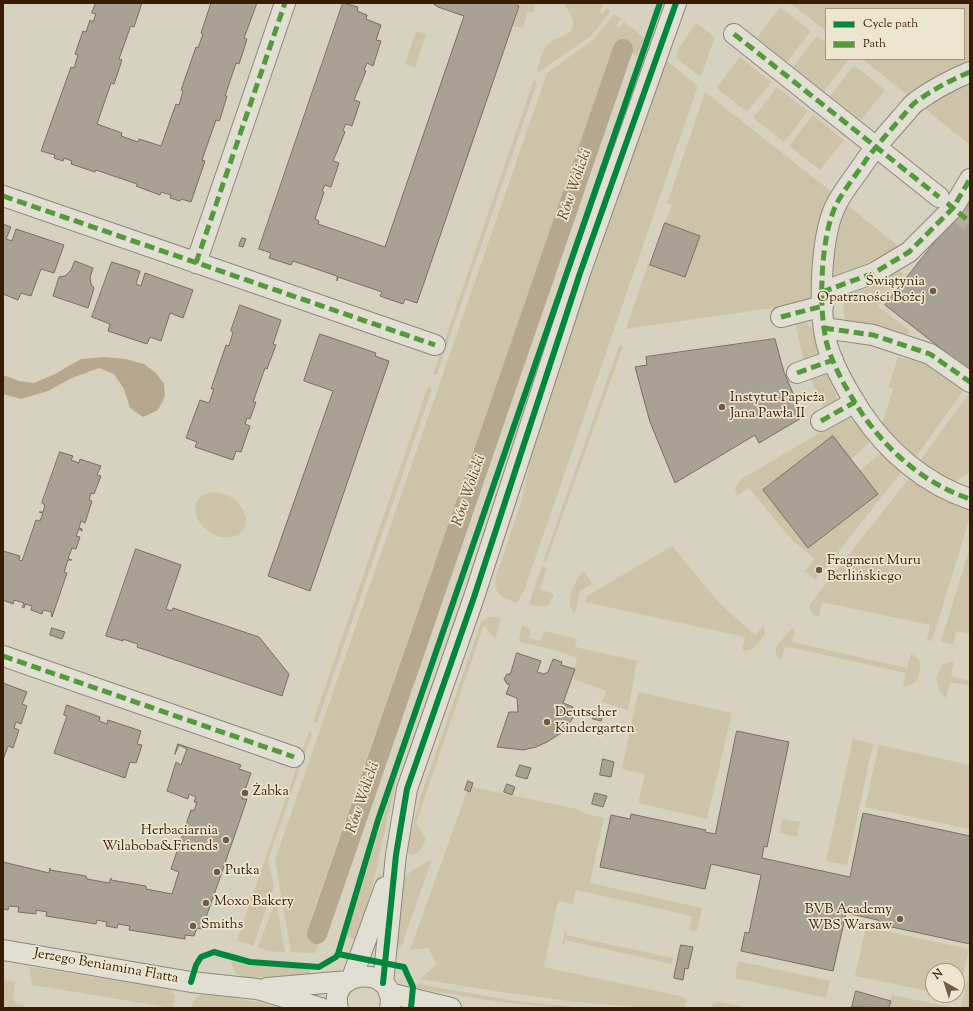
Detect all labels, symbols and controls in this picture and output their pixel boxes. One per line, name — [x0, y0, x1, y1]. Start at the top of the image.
legend — [825, 8, 965, 60]
text: Cycle path — [863, 15, 918, 33]
text: Path — [863, 35, 886, 53]
water label: Rów Wolicki — [555, 147, 597, 223]
place label: Świątynia Opatrzności Bożej — [817, 275, 925, 308]
marker: Świątynia Opatrzności Bożej — [928, 286, 938, 296]
place label: Instytut Papieża Jana Pawła II — [730, 391, 825, 424]
marker: Instytut Papieża Jana Pawła II — [717, 402, 727, 412]
water label: Rów Wolicki — [449, 453, 491, 529]
place label: Fragment Muru Berlińskiego — [827, 554, 921, 586]
marker: Fragment Muru Berlińskiego — [814, 565, 824, 575]
place label: Deutscher Kindergarten — [555, 706, 635, 738]
marker: Deutscher Kindergarten — [542, 717, 552, 727]
water label: Rów Wolicki — [343, 760, 385, 836]
place label: Żabka — [253, 785, 289, 801]
marker: Żabka — [240, 788, 250, 798]
place label: Herbaciarnia Wilaboba&Friends — [102, 824, 218, 856]
marker: Herbaciarnia Wilaboba&Friends — [221, 835, 231, 845]
place label: Putka — [225, 864, 260, 880]
marker: Putka — [212, 867, 222, 877]
place label: Moxo Bakery — [214, 895, 294, 911]
marker: Moxo Bakery — [201, 898, 211, 908]
place label: BVB Academy WBS Warsaw — [805, 903, 892, 936]
marker: BVB Academy WBS Warsaw — [895, 914, 905, 924]
place label: Smiths — [201, 918, 243, 934]
marker: Smiths — [188, 921, 198, 931]
street label: Jerzego Beniamina Flatta — [32, 946, 180, 988]
north arrow — [925, 963, 965, 1003]
text: N — [930, 965, 947, 983]

